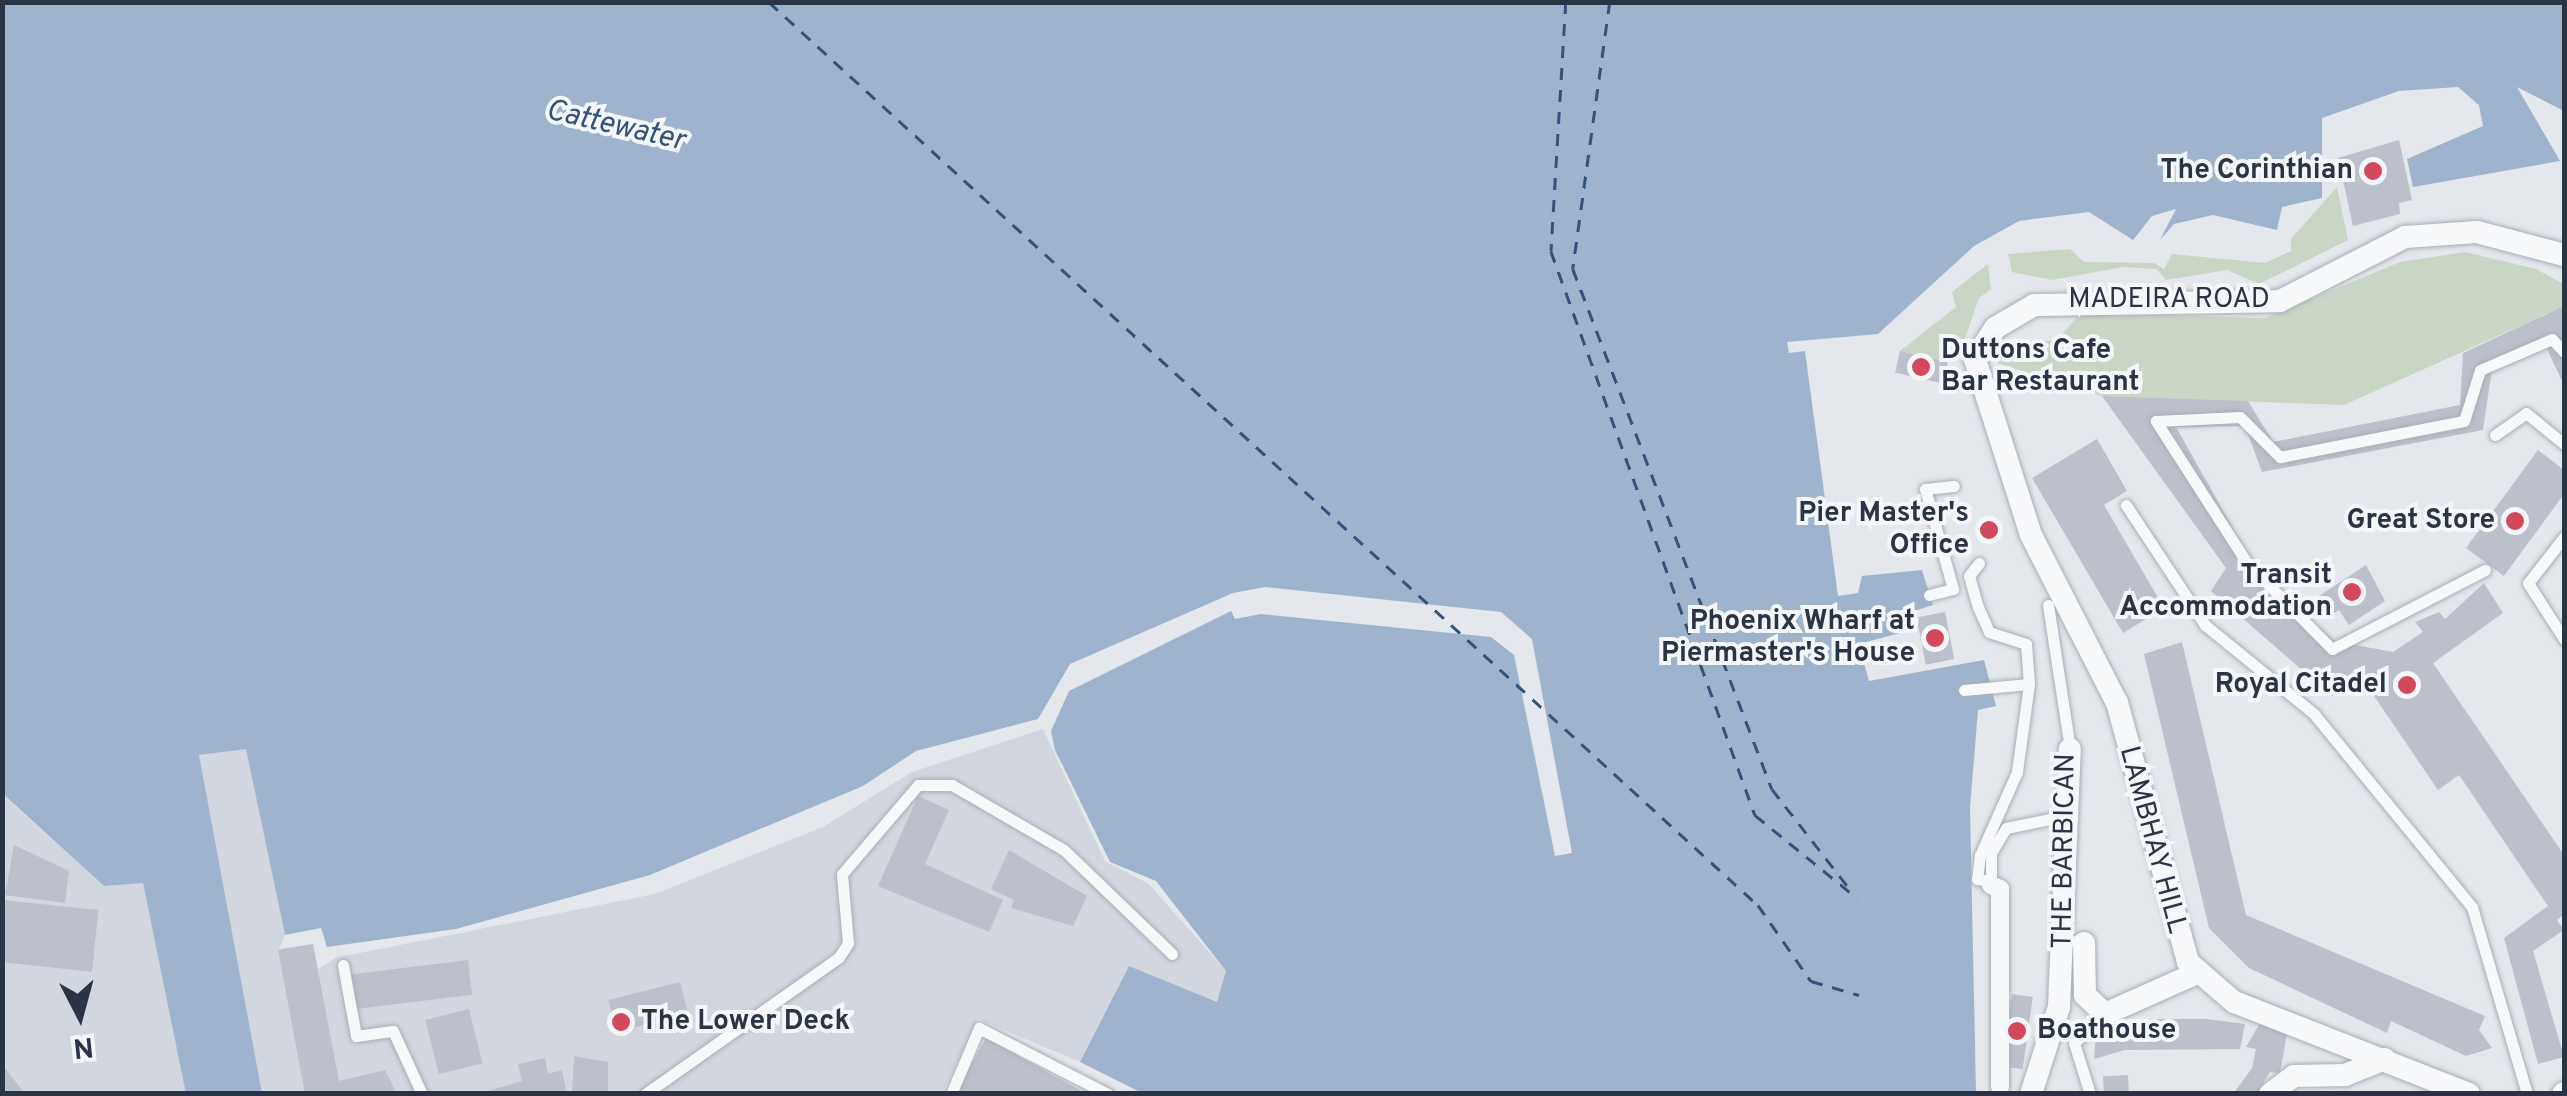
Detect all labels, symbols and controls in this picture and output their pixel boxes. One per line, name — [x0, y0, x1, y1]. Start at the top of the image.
water label: Cattewater — [542, 94, 688, 160]
place label: The Corinthian — [2161, 154, 2353, 188]
marker: The Corinthian — [2362, 160, 2384, 182]
street label: MADEIRA ROAD — [2068, 283, 2270, 317]
place label: Duttons Cafe Bar Restaurant — [1941, 334, 2139, 400]
marker: Duttons Cafe Bar Restaurant — [1910, 356, 1932, 378]
place label: Pier Master's Office — [1798, 497, 1969, 563]
place label: Great Store — [2346, 504, 2495, 538]
marker: Great Store — [2504, 510, 2526, 532]
marker: Pier Master's Office — [1978, 519, 2000, 541]
place label: Transit Accommodation — [2119, 559, 2332, 625]
marker: Transit Accommodation — [2341, 581, 2363, 603]
place label: Phoenix Wharf at Piermaster's House — [1661, 605, 1915, 671]
marker: Phoenix Wharf at Piermaster's House — [1924, 627, 1946, 649]
place label: Royal Citadel — [2215, 668, 2387, 702]
marker: Royal Citadel — [2396, 674, 2418, 696]
street label: LAMBHAY HILL — [2111, 742, 2193, 938]
street label: THE BARBICAN — [2046, 753, 2084, 949]
north arrow — [30, 966, 130, 1066]
place label: The Lower Deck — [641, 1005, 850, 1039]
marker: The Lower Deck — [610, 1011, 632, 1033]
place label: Boathouse — [2037, 1014, 2176, 1048]
marker: Boathouse — [2006, 1020, 2028, 1042]
text: N — [71, 1027, 95, 1065]

